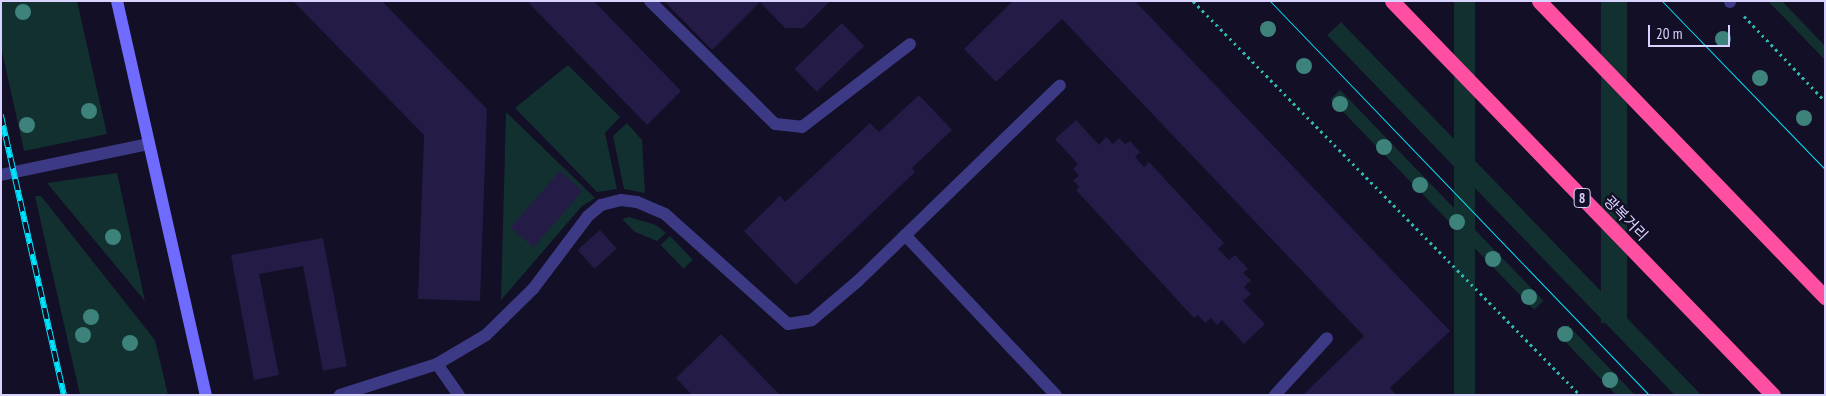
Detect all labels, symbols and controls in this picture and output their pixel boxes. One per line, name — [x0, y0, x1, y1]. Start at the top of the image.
scale bar — [1651, 15, 1734, 47]
text: 20 m — [1656, 24, 1682, 43]
road number: 8 — [1573, 187, 1591, 210]
street label: 광복거리 — [1600, 192, 1652, 244]

